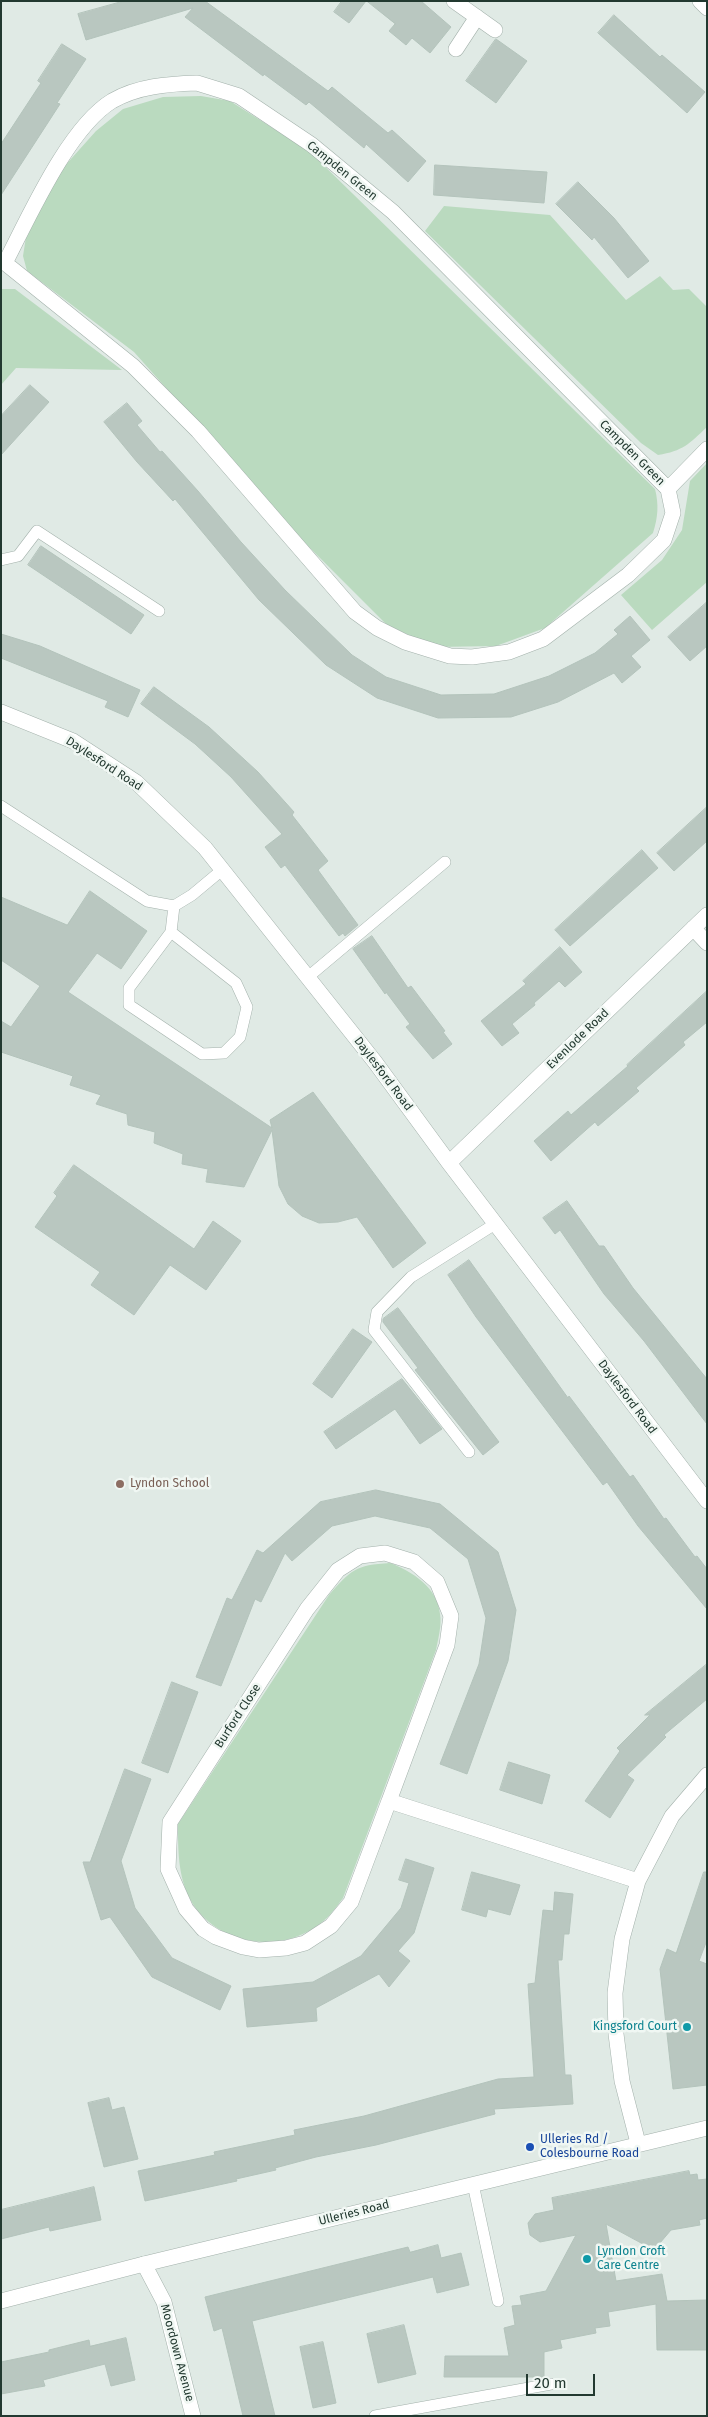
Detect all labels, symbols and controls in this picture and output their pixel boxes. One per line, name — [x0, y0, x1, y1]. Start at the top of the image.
street label: Campden Green — [304, 138, 380, 204]
street label: Campden Green — [596, 417, 668, 489]
street label: Daylesford Road — [63, 734, 145, 794]
street label: Evenlode Road — [544, 1006, 612, 1072]
street label: Daylesford Road — [351, 1034, 415, 1114]
street label: Daylesford Road — [595, 1357, 659, 1437]
place label: Lyndon School — [130, 1477, 209, 1491]
marker: Lyndon School — [114, 1478, 126, 1490]
street label: Burford Close — [212, 1681, 264, 1751]
place label: Kingsford Court — [593, 2020, 677, 2034]
marker: Kingsford Court — [681, 2021, 693, 2033]
place label: Ulleries Rd / Colesbourne Road — [540, 2133, 639, 2161]
marker: Ulleries Rd / Colesbourne Road — [524, 2141, 536, 2153]
street label: Ulleries Road — [317, 2197, 391, 2229]
place label: Lyndon Croft Care Centre — [597, 2245, 666, 2273]
marker: Lyndon Croft Care Centre — [581, 2253, 593, 2265]
street label: Moordown Avenue — [157, 2303, 197, 2403]
scale bar — [528, 2364, 597, 2396]
text: 20 m — [534, 2374, 567, 2392]

